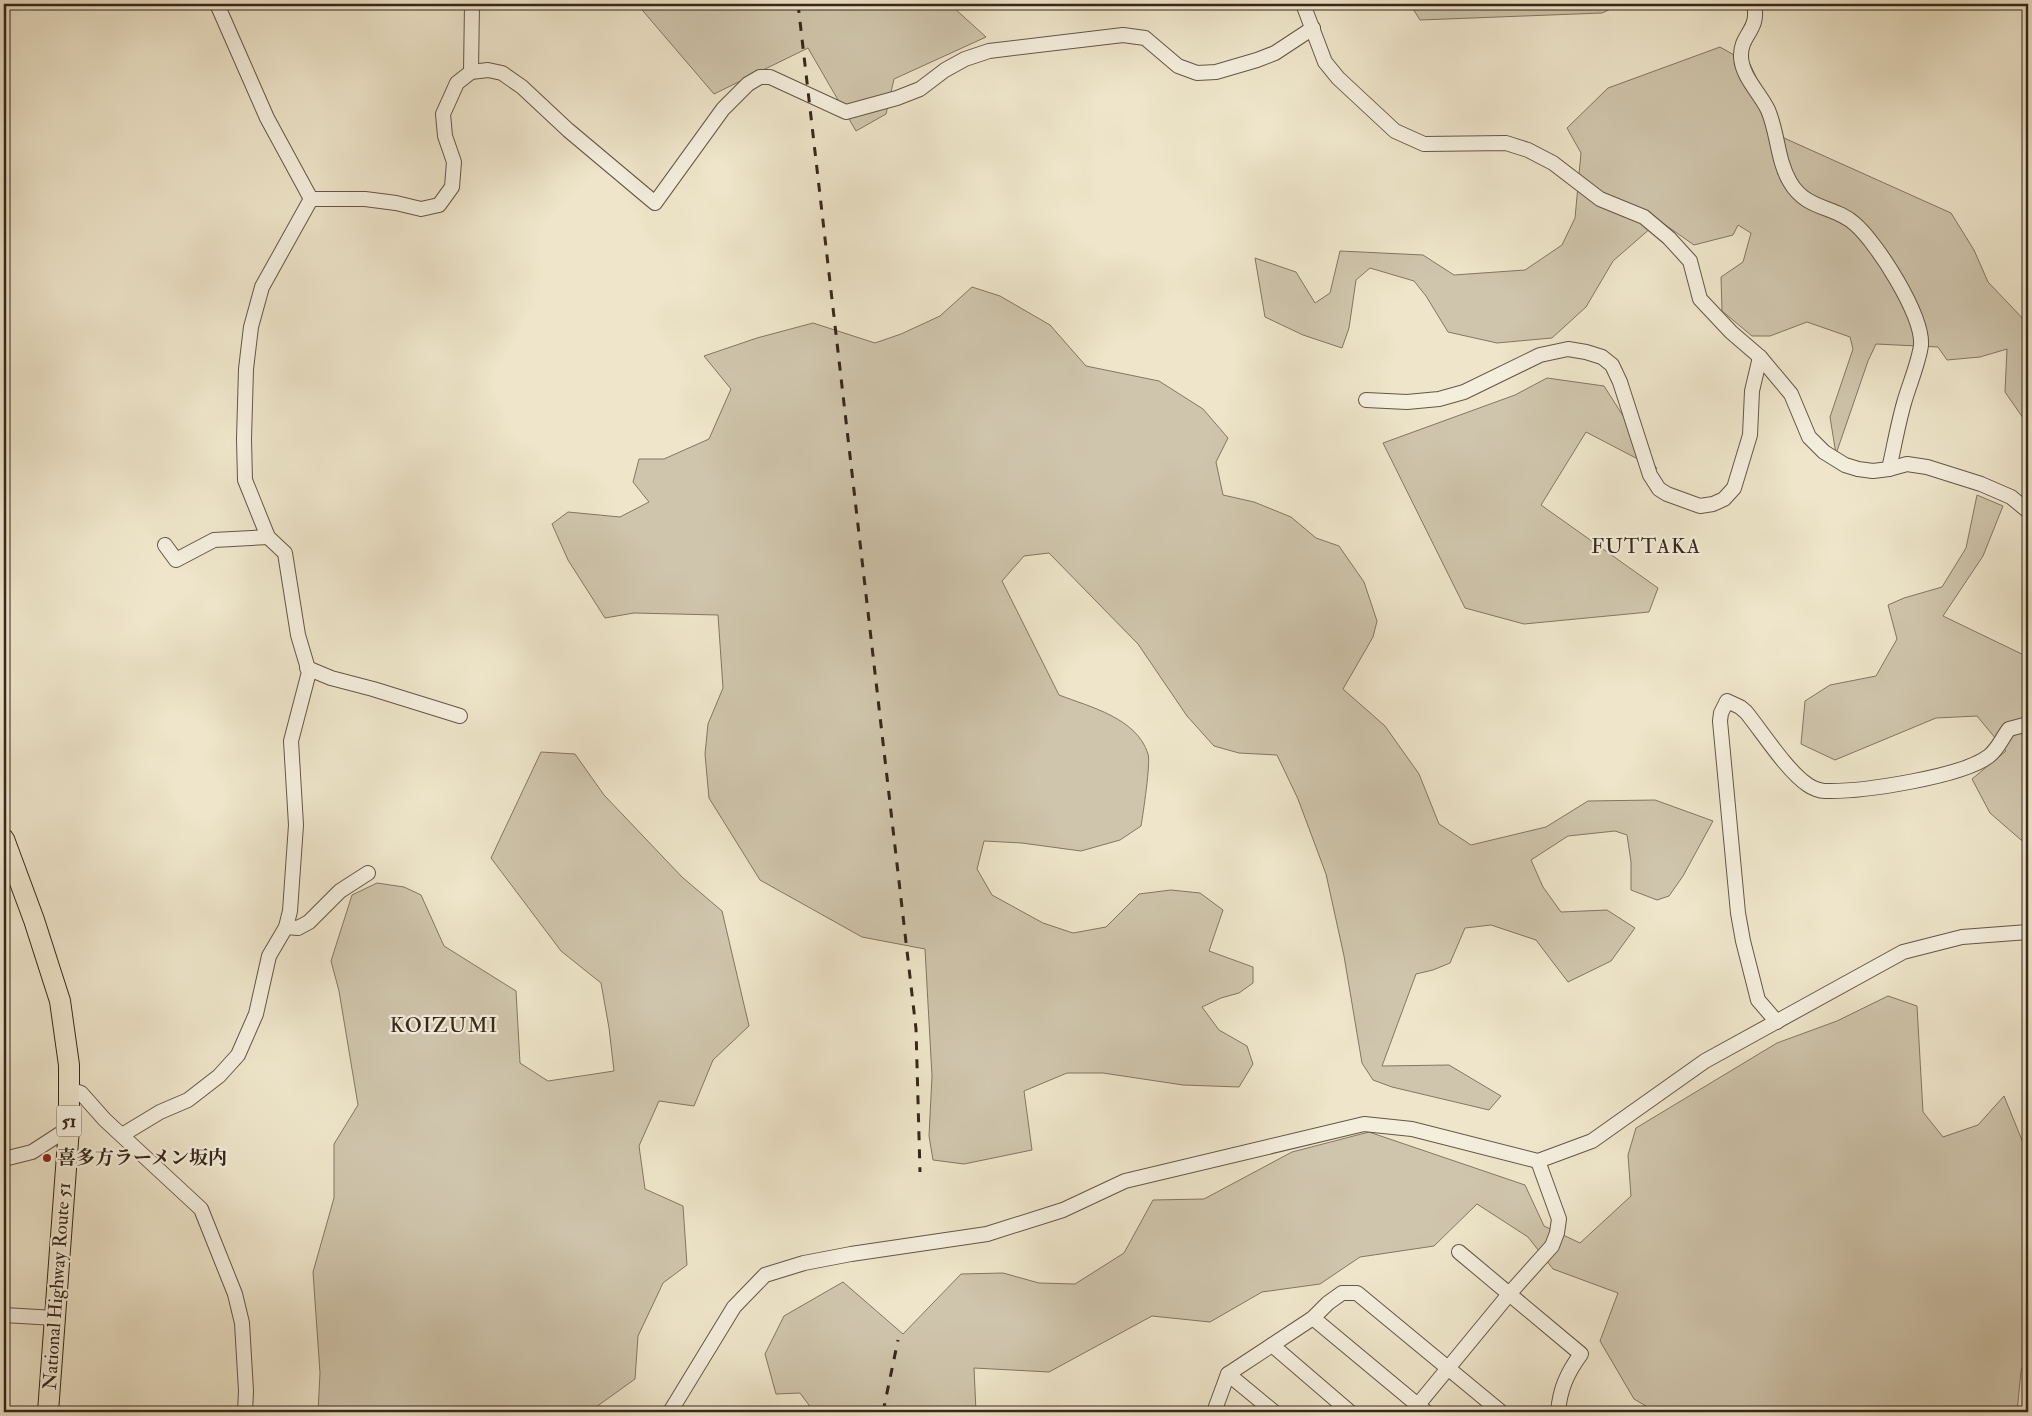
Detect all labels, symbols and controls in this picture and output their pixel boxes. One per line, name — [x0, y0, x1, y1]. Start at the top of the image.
district label: FUTTAKA — [1591, 533, 1701, 560]
district label: KOIZUMI — [390, 1012, 498, 1039]
road number: 51 — [56, 1106, 82, 1136]
place label: 喜多方ラーメン坂内 — [57, 1146, 227, 1170]
marker: 喜多方ラーメン坂内 — [41, 1152, 53, 1164]
street label: National Highway Route 51 — [38, 1181, 76, 1391]

